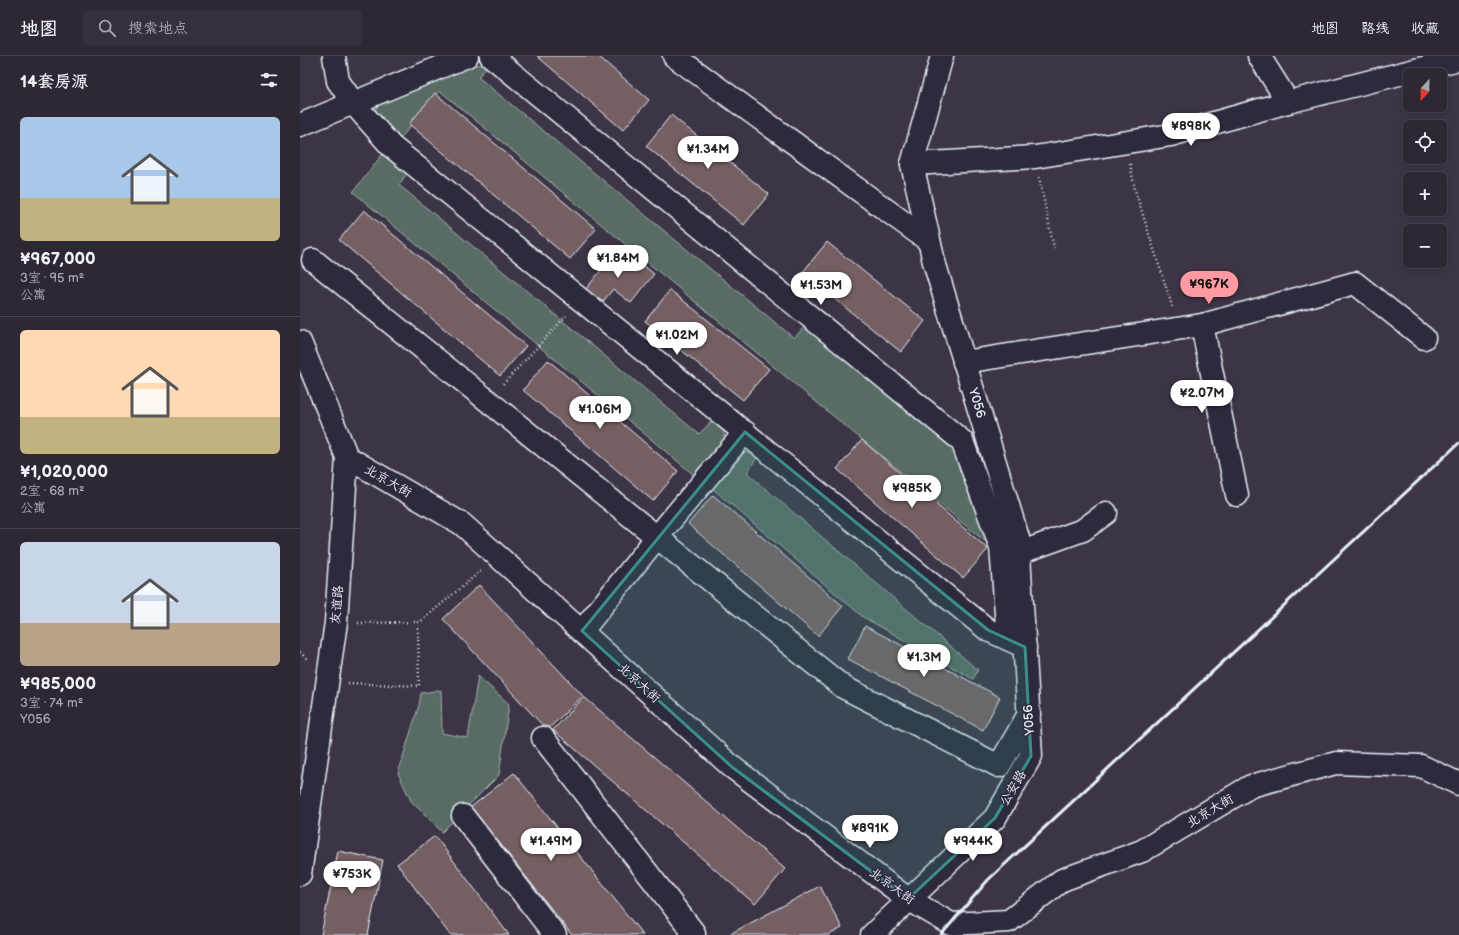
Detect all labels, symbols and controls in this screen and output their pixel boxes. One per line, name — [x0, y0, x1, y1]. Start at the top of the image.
search box — [82, 10, 362, 46]
icon: search — [96, 17, 118, 39]
text: 地图 — [20, 18, 58, 41]
text: 搜索地点 — [128, 19, 188, 38]
text: 地图 — [1311, 20, 1339, 37]
text: 路线 — [1361, 20, 1389, 37]
text: 收藏 — [1411, 20, 1439, 37]
north arrow — [1403, 68, 1447, 112]
map controls — [1403, 68, 1447, 268]
icon: filters — [258, 69, 280, 91]
text: 14套房源 — [20, 72, 88, 92]
pin: ¥898K — [1163, 113, 1219, 147]
text: ¥898K — [1171, 118, 1211, 134]
button: locate — [1403, 120, 1447, 164]
pin: ¥1.34M — [675, 136, 741, 170]
text: ¥1.34M — [687, 141, 729, 157]
icon: home — [114, 143, 186, 215]
button: + — [1403, 172, 1447, 216]
button: − — [1403, 224, 1447, 268]
pin: ¥1.84M — [585, 245, 651, 279]
text: ¥967,000 — [20, 249, 96, 269]
text: ¥1.84M — [596, 250, 640, 266]
text: 3室 · 95 m² — [20, 270, 84, 286]
pin: ¥967K — [1181, 271, 1237, 305]
pin: ¥1.53M — [788, 272, 854, 306]
text: ¥967K — [1189, 276, 1229, 292]
text: ¥1.53M — [800, 277, 842, 293]
text: 公寓 — [20, 287, 46, 303]
pin: ¥1.02M — [644, 322, 710, 356]
text: ¥1.02M — [655, 327, 699, 343]
icon: home — [114, 356, 186, 428]
pin: ¥2.07M — [1169, 380, 1235, 414]
street label: Y056 — [965, 385, 989, 420]
text: ¥2.07M — [1179, 385, 1225, 401]
pin: ¥1.06M — [567, 396, 633, 430]
text: ¥1.06M — [578, 401, 622, 417]
street label: 北京大街 — [361, 461, 415, 501]
text: ¥1,020,000 — [20, 462, 108, 482]
pin: ¥985K — [884, 475, 940, 509]
text: ¥985K — [892, 480, 932, 496]
text: 2室 · 68 m² — [20, 483, 85, 499]
text: 公寓 — [20, 500, 46, 516]
icon: home — [114, 568, 186, 640]
street label: 友谊路 — [327, 585, 347, 625]
pin: ¥1.3M — [896, 644, 952, 678]
text: ¥1.3M — [906, 649, 942, 665]
street label: 北京大街 — [614, 660, 664, 706]
text: ¥985,000 — [20, 674, 96, 694]
text: 3室 · 74 m² — [20, 695, 83, 711]
street label: Y056 — [1020, 704, 1038, 737]
text: Y056 — [20, 711, 51, 727]
street label: 公安路 — [996, 767, 1030, 809]
street label: 北京大街 — [1184, 791, 1236, 831]
pin: ¥891K — [842, 815, 898, 849]
text: ¥891K — [851, 820, 889, 836]
pin: ¥1.49M — [518, 828, 584, 862]
pin: ¥944K — [945, 828, 1001, 862]
text: ¥1.49M — [530, 833, 572, 849]
text: ¥944K — [953, 833, 993, 849]
pin: ¥753K — [324, 861, 380, 895]
street label: 北京大街 — [866, 864, 918, 908]
text: ¥753K — [332, 866, 372, 882]

